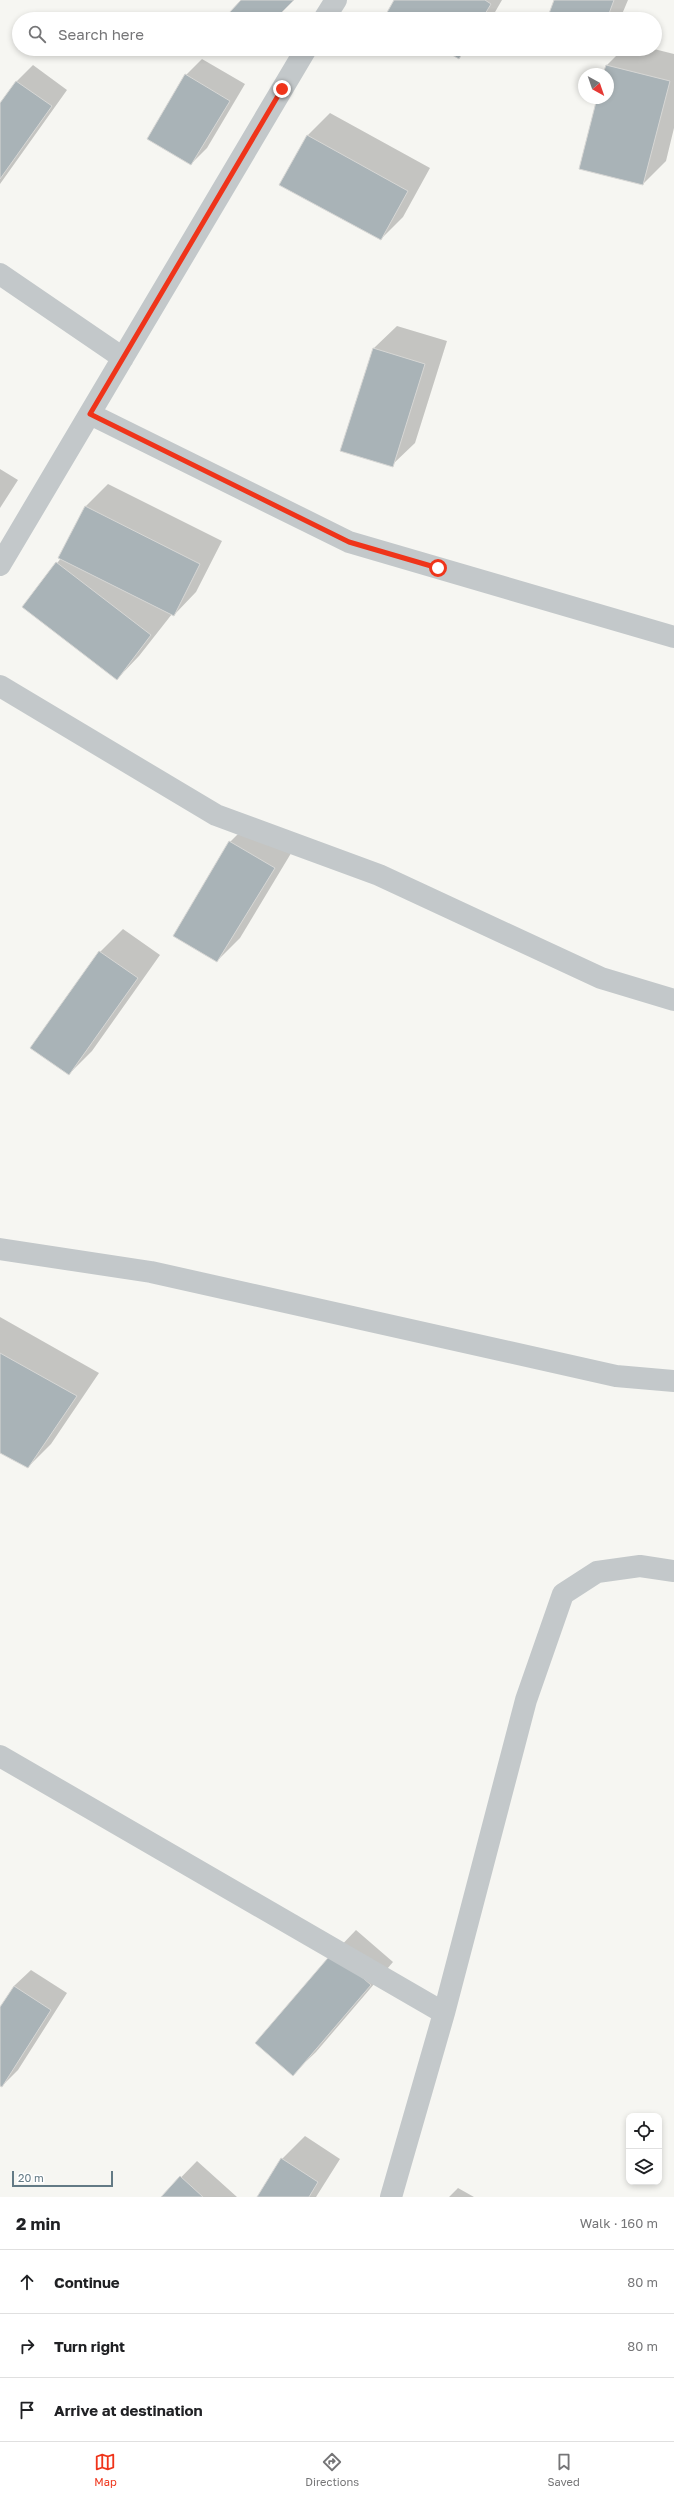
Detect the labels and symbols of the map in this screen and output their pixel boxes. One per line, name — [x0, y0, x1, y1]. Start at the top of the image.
north arrow — [578, 68, 614, 104]
route end — [273, 80, 291, 98]
route start — [429, 559, 447, 577]
scale bar — [12, 2169, 113, 2188]

